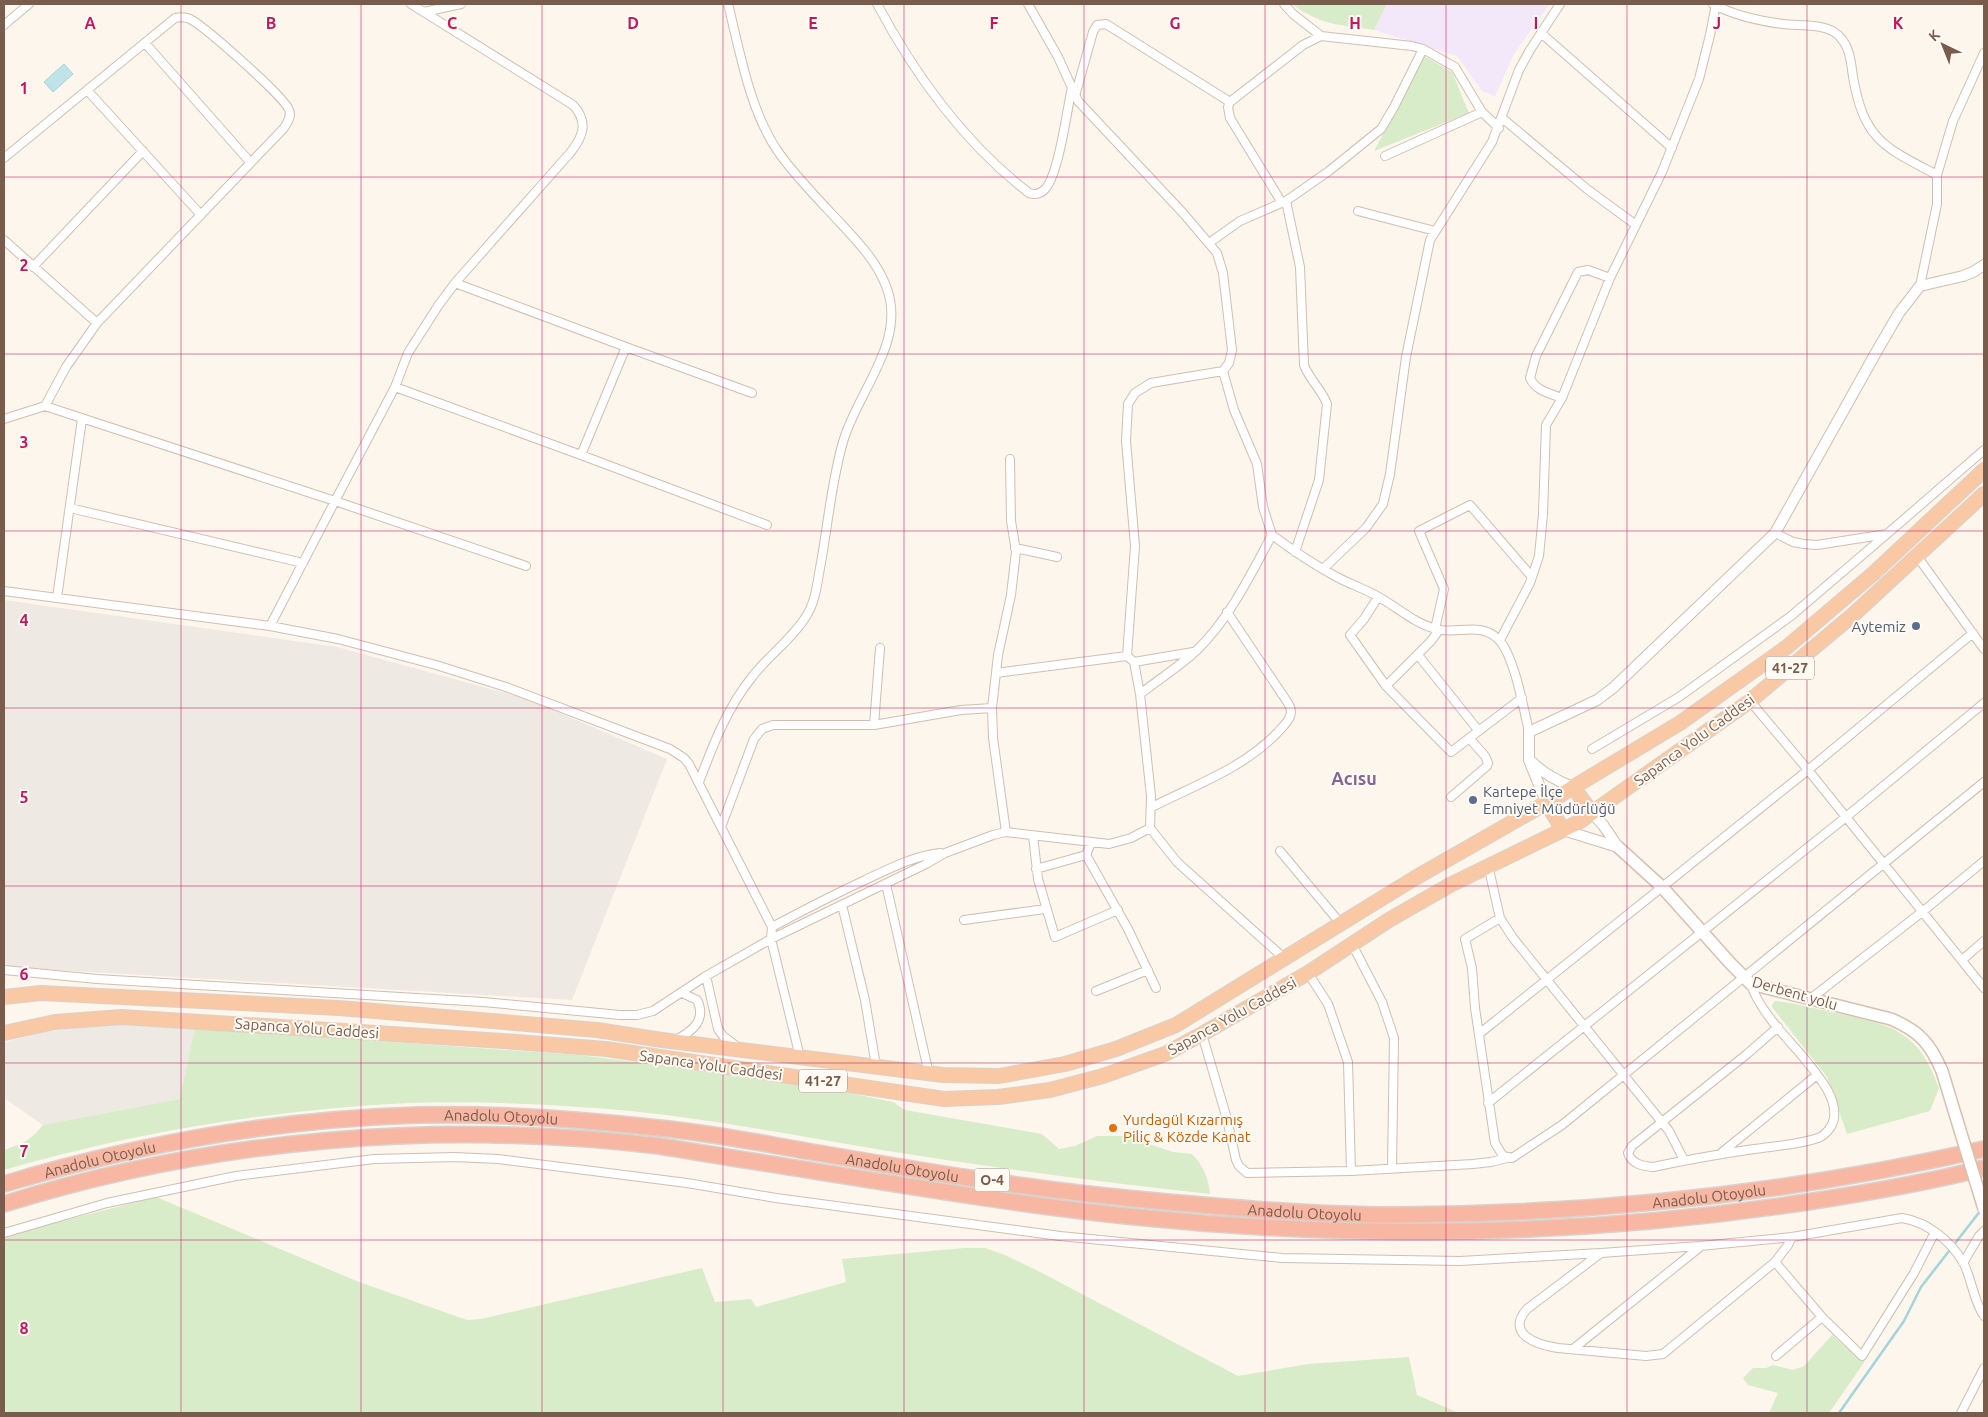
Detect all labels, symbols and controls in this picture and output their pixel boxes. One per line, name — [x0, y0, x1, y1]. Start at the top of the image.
text: A — [84, 14, 96, 32]
text: B — [266, 14, 276, 32]
text: C — [447, 14, 457, 32]
text: D — [627, 14, 639, 32]
text: E — [808, 14, 818, 32]
text: F — [990, 14, 999, 32]
text: G — [1169, 14, 1181, 32]
text: H — [1349, 14, 1361, 32]
text: I — [1534, 14, 1538, 32]
text: J — [1713, 14, 1721, 32]
text: K — [1893, 14, 1904, 32]
north arrow — [1918, 20, 1968, 70]
text: K — [1925, 26, 1943, 45]
text: 1 — [19, 79, 29, 97]
text: 2 — [19, 256, 29, 274]
text: 3 — [19, 433, 29, 451]
text: 4 — [19, 611, 29, 629]
place label: Aytemiz — [1851, 618, 1906, 635]
marker: Aytemiz — [1910, 620, 1922, 632]
road number: 41-27 — [1766, 656, 1814, 680]
street label: Sapanca Yolu Caddesi — [1631, 691, 1757, 789]
district label: Acısu — [1331, 768, 1377, 788]
place label: Kartepe İlçe Emniyet Müdürlüğü — [1483, 783, 1616, 817]
text: 5 — [19, 788, 29, 806]
marker: Kartepe İlçe Emniyet Müdürlüğü — [1467, 794, 1479, 806]
text: 6 — [19, 965, 29, 983]
street label: Derbent yolu — [1750, 973, 1840, 1013]
street label: Sapanca Yolu Caddesi — [1165, 974, 1299, 1058]
street label: Sapanca Yolu Caddesi — [234, 1014, 380, 1042]
street label: Sapanca Yolu Caddesi — [638, 1047, 784, 1083]
road number: 41-27 — [799, 1070, 847, 1092]
street label: Anadolu Otoyolu — [444, 1106, 559, 1127]
place label: Yurdagül Kızarmış Piliç & Közde Kanat — [1123, 1111, 1251, 1145]
marker: Yurdagül Kızarmış Piliç & Közde Kanat — [1107, 1122, 1119, 1134]
street label: Anadolu Otoyolu — [42, 1138, 157, 1181]
text: 7 — [19, 1142, 29, 1160]
street label: Anadolu Otoyolu — [845, 1149, 960, 1185]
road number: O-4 — [974, 1168, 1010, 1192]
street label: Anadolu Otoyolu — [1651, 1181, 1767, 1211]
street label: Anadolu Otoyolu — [1247, 1200, 1362, 1223]
text: 8 — [19, 1319, 29, 1337]

